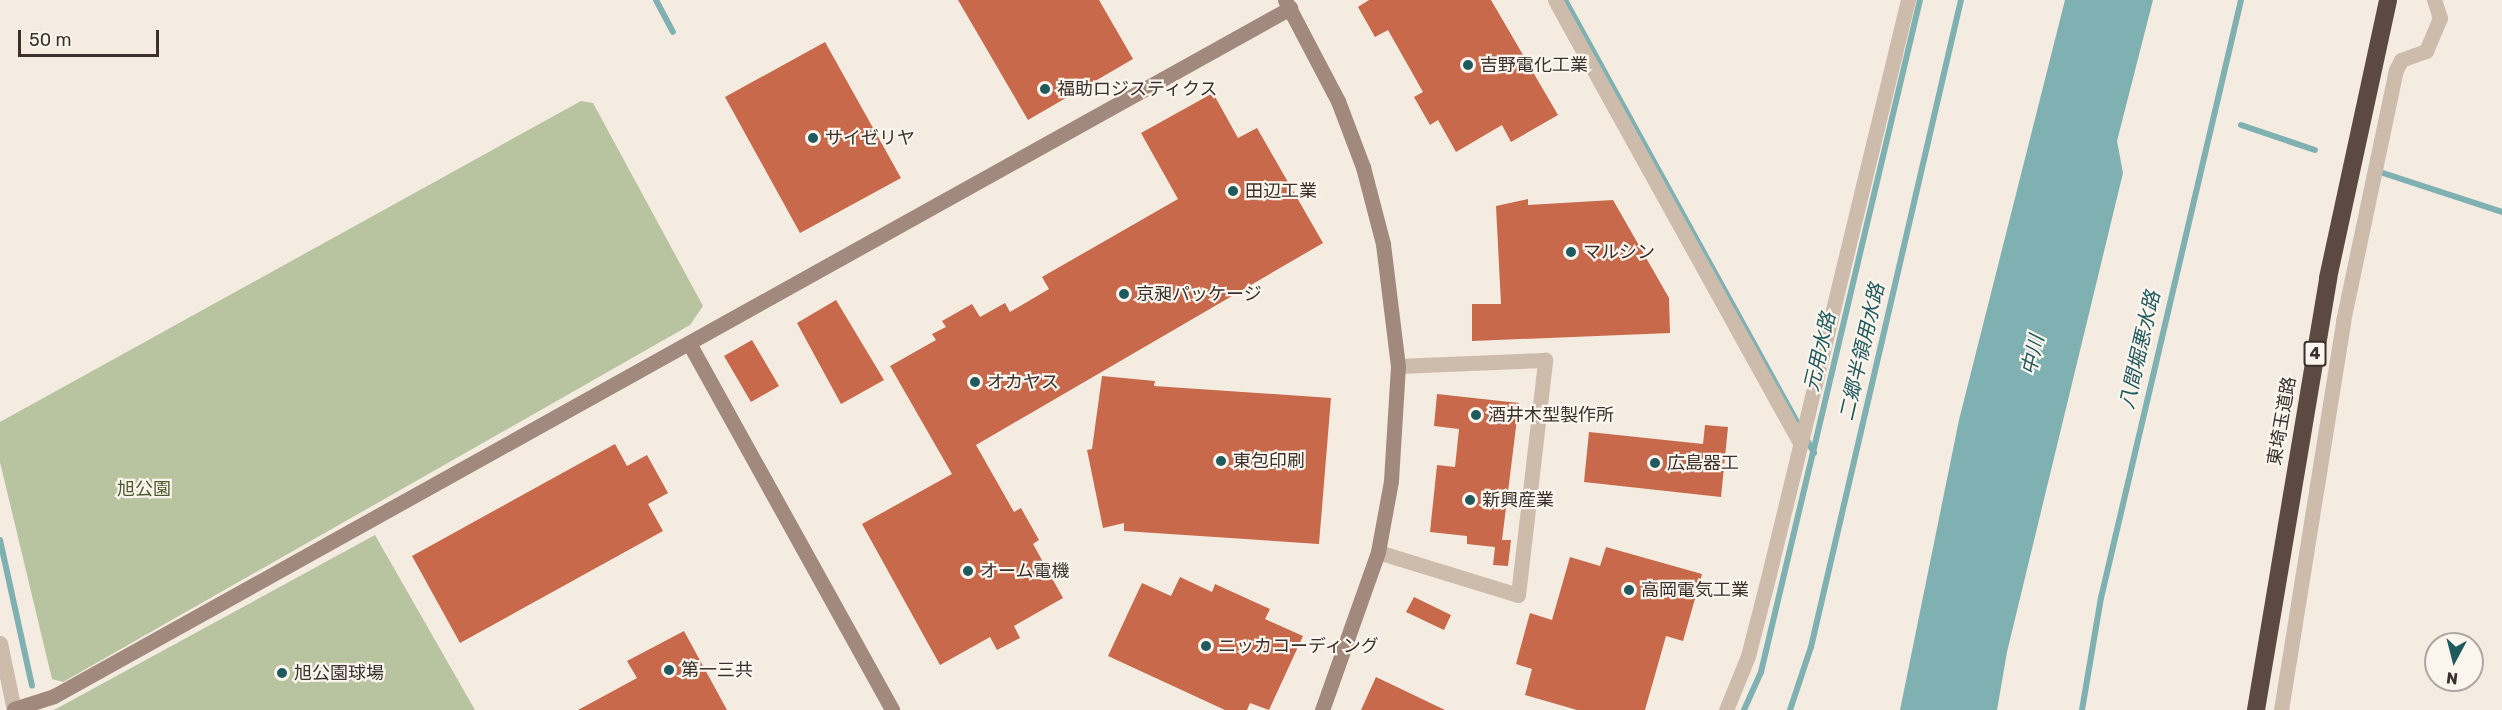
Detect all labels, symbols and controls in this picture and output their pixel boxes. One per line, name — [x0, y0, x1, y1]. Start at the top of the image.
scale bar — [21, 18, 162, 56]
text: 50 m — [29, 29, 72, 51]
place label: 吉野電化工業 — [1480, 54, 1588, 76]
marker: 吉野電化工業 — [1461, 58, 1475, 72]
place label: 福助ロジスティクス — [1057, 78, 1219, 100]
marker: 福助ロジスティクス — [1038, 82, 1052, 96]
place label: サイゼリヤ — [825, 127, 915, 149]
marker: サイゼリヤ — [806, 131, 820, 145]
place label: 田辺工業 — [1245, 180, 1317, 202]
marker: 田辺工業 — [1226, 184, 1240, 198]
place label: マルシン — [1583, 241, 1655, 263]
marker: マルシン — [1564, 245, 1578, 259]
water label: 二郷半領用水路 — [1835, 281, 1889, 423]
place label: 京昶パッケージ — [1136, 283, 1262, 305]
marker: 京昶パッケージ — [1117, 287, 1131, 301]
water label: 八間堀悪水路 — [2115, 289, 2165, 411]
water label: 元用水路 — [1799, 310, 1841, 394]
water label: 中川 — [2017, 333, 2049, 377]
road number: 4 — [2303, 341, 2327, 367]
place label: オカヤス — [987, 371, 1059, 393]
marker: オカヤス — [968, 375, 982, 389]
street label: 東埼玉道路 — [2264, 375, 2300, 467]
place label: 酒井木型製作所 — [1488, 404, 1614, 426]
marker: 酒井木型製作所 — [1469, 408, 1483, 422]
place label: 東包印刷 — [1233, 450, 1305, 472]
place label: 広島器工 — [1667, 452, 1739, 474]
marker: 東包印刷 — [1214, 454, 1228, 468]
marker: 広島器工 — [1648, 456, 1662, 470]
park label: 旭公園 — [117, 478, 171, 500]
place label: 新興産業 — [1482, 489, 1554, 511]
marker: 新興産業 — [1463, 493, 1477, 507]
place label: オーム電機 — [980, 560, 1070, 582]
marker: オーム電機 — [961, 564, 975, 578]
place label: 高岡電気工業 — [1641, 579, 1749, 601]
marker: 高岡電気工業 — [1622, 583, 1636, 597]
north arrow — [2424, 632, 2484, 692]
place label: ニッカコーディング — [1218, 635, 1380, 657]
marker: ニッカコーディング — [1199, 639, 1213, 653]
place label: 第一三共 — [681, 659, 753, 681]
place label: 旭公園球場 — [294, 662, 384, 684]
marker: 第一三共 — [662, 663, 676, 677]
marker: 旭公園球場 — [275, 666, 289, 680]
text: N — [2445, 668, 2459, 689]

